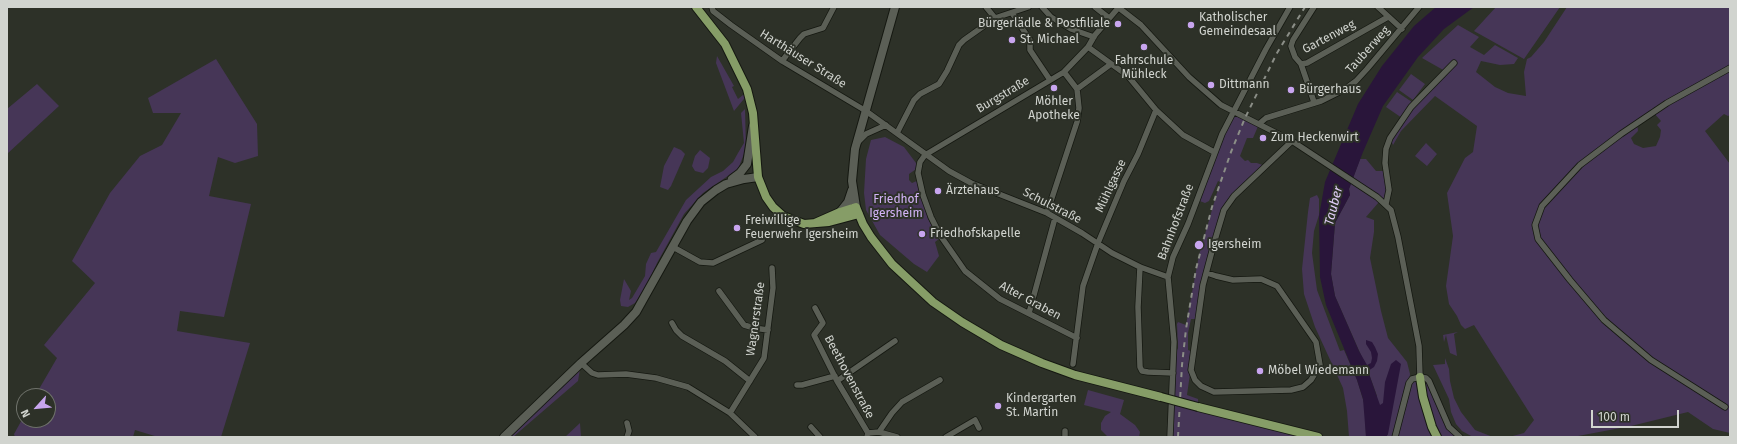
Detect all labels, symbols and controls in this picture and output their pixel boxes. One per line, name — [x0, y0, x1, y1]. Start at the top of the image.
place label: Katholischer Gemeindesaal — [1199, 11, 1276, 39]
place label: Bürgerlädle & Postfiliale — [978, 17, 1110, 31]
street label: Gartenweg — [1300, 17, 1358, 57]
marker: Bürgerlädle & Postfiliale — [1113, 19, 1123, 29]
marker: Katholischer Gemeindesaal — [1186, 20, 1196, 30]
street label: Tauberweg — [1343, 23, 1393, 77]
street label: Harthäuser Straße — [757, 27, 849, 91]
place label: St. Michael — [1020, 33, 1079, 47]
marker: St. Michael — [1007, 35, 1017, 45]
marker: Fahrschule Mühleck — [1139, 42, 1149, 52]
place label: Fahrschule Mühleck — [1115, 54, 1173, 82]
street label: Burgstraße — [974, 74, 1032, 116]
place label: Dittmann — [1219, 78, 1270, 92]
marker: Dittmann — [1206, 80, 1216, 90]
marker: Möhler Apotheke — [1049, 83, 1059, 93]
place label: Bürgerhaus — [1299, 83, 1361, 97]
marker: Bürgerhaus — [1286, 85, 1296, 95]
place label: Möhler Apotheke — [1028, 95, 1080, 123]
place label: Zum Heckenwirt — [1271, 131, 1358, 145]
marker: Zum Heckenwirt — [1258, 133, 1268, 143]
street label: Mühlgasse — [1092, 157, 1130, 215]
street label: Bahnhofstraße — [1155, 182, 1197, 262]
place label: Ärztehaus — [946, 184, 999, 198]
street label: Schulstraße — [1020, 185, 1084, 227]
water label: Tauber — [1322, 185, 1346, 227]
marker: Ärztehaus — [933, 186, 943, 196]
park label: Friedhof Igersheim — [869, 193, 923, 221]
place label: Freiwillige Feuerwehr Igersheim — [745, 214, 859, 242]
marker: Freiwillige Feuerwehr Igersheim — [732, 223, 742, 233]
place label: Friedhofskapelle — [930, 227, 1020, 241]
marker: Friedhofskapelle — [917, 229, 927, 239]
place label: Igersheim — [1208, 238, 1261, 252]
marker: Igersheim — [1193, 239, 1205, 251]
street label: Alter Graben — [997, 279, 1063, 323]
street label: Wagnerstraße — [744, 281, 768, 357]
street label: Beethovenstraße — [821, 333, 877, 421]
place label: Möbel Wiedemann — [1268, 364, 1369, 378]
marker: Möbel Wiedemann — [1255, 366, 1265, 376]
north arrow — [16, 388, 56, 428]
place label: Kindergarten St. Martin — [1006, 392, 1077, 420]
marker: Kindergarten St. Martin — [993, 401, 1003, 411]
scale bar — [1593, 402, 1681, 428]
text: N — [18, 407, 33, 419]
text: 100 m — [1598, 410, 1630, 424]

